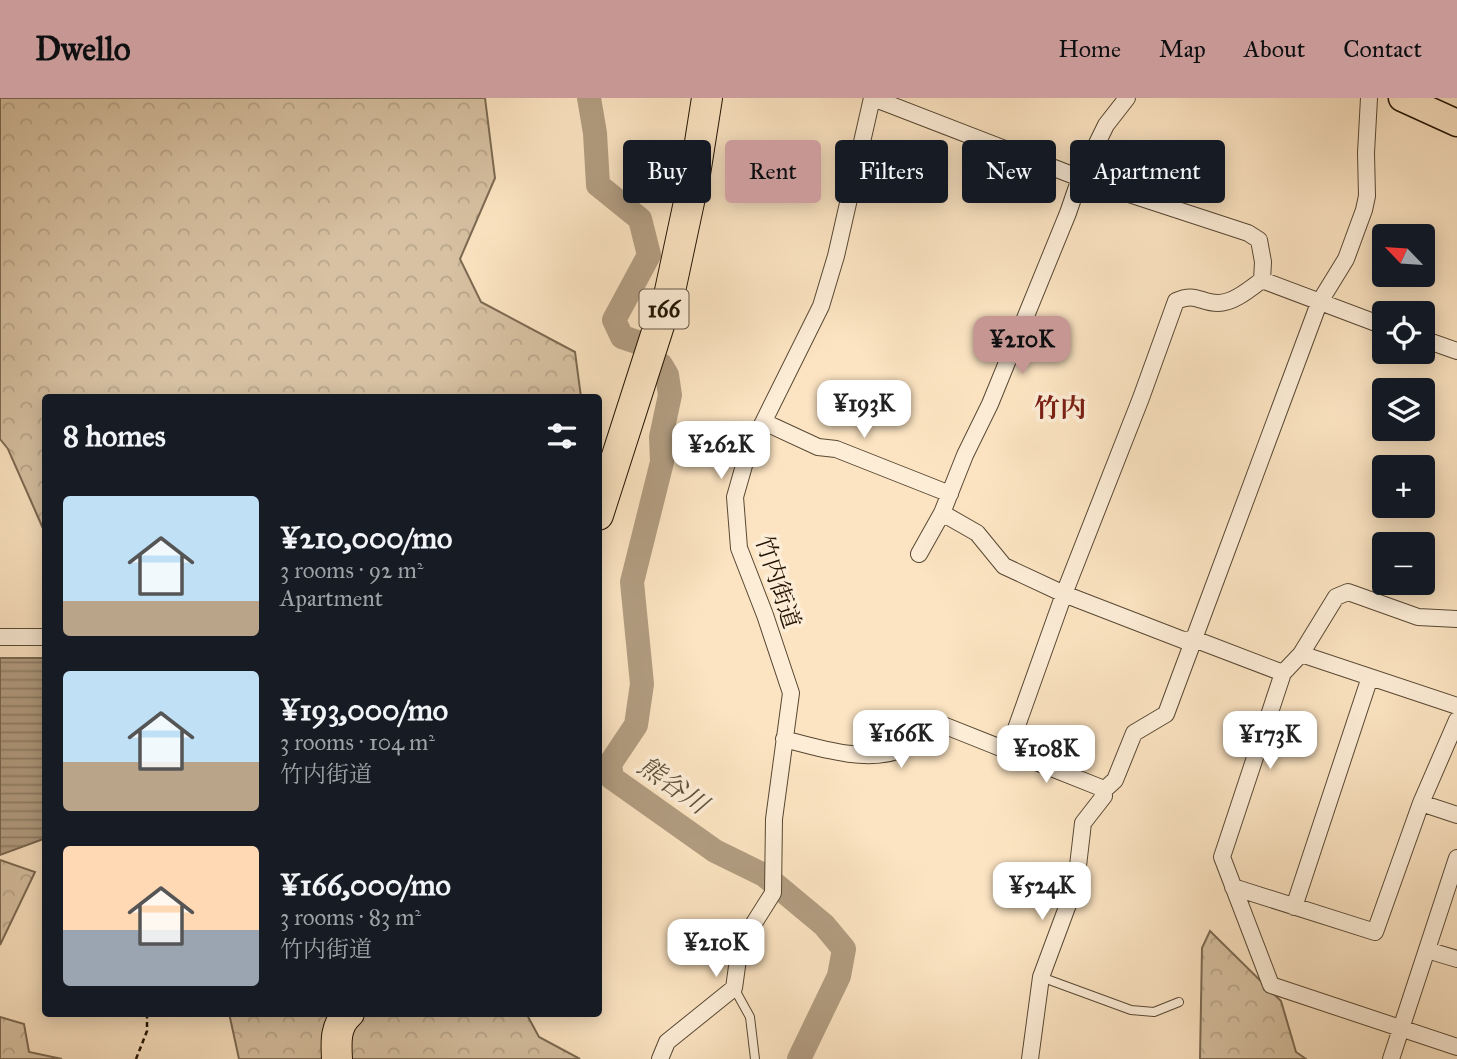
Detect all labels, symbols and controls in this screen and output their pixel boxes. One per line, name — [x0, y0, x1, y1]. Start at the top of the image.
text: Dwello — [35, 29, 131, 69]
text: Home — [1058, 34, 1121, 64]
text: Map — [1159, 34, 1206, 64]
text: About — [1244, 34, 1305, 64]
text: Contact — [1343, 34, 1422, 64]
chip: Buy — [623, 140, 711, 203]
chip: Rent — [725, 140, 821, 203]
chip: Filters — [835, 140, 948, 203]
chip: New — [962, 140, 1056, 203]
chip: Apartment — [1070, 140, 1225, 203]
north arrow — [1372, 224, 1435, 287]
map controls — [1372, 224, 1435, 595]
road number: 166 — [640, 290, 688, 328]
button: locate — [1372, 301, 1435, 364]
pin: ¥210K — [973, 316, 1071, 376]
text: ¥210K — [989, 325, 1055, 353]
button: layers — [1372, 378, 1435, 441]
pin: ¥193K — [815, 380, 913, 440]
text: ¥193K — [833, 389, 895, 417]
district label: 竹内 — [1034, 392, 1086, 424]
icon: filters — [543, 417, 581, 455]
text: 8 homes — [63, 418, 166, 454]
pin: ¥262K — [672, 422, 770, 481]
text: ¥262K — [688, 430, 754, 458]
button: + — [1372, 455, 1435, 518]
text: ¥210,000/mo — [280, 520, 452, 556]
icon: home — [119, 524, 203, 608]
street label: 竹内街道 — [749, 532, 807, 632]
button: − — [1372, 532, 1435, 595]
text: 3 rooms · 92 m² — [280, 556, 423, 584]
text: Apartment — [280, 584, 383, 612]
text: ¥193,000/mo — [280, 692, 448, 728]
icon: home — [119, 699, 203, 783]
pin: ¥166K — [852, 710, 950, 770]
pin: ¥173K — [1221, 712, 1319, 771]
text: ¥166K — [869, 719, 933, 747]
text: ¥173K — [1239, 720, 1301, 748]
pin: ¥108K — [997, 726, 1095, 785]
text: 3 rooms · 104 m² — [280, 728, 435, 756]
text: ¥108K — [1013, 734, 1079, 762]
water label: 熊谷川 — [632, 750, 717, 822]
text: 竹内街道 — [280, 760, 372, 788]
pin: ¥524K — [993, 862, 1091, 922]
text: ¥166,000/mo — [280, 867, 451, 903]
text: ¥524K — [1009, 871, 1075, 899]
icon: home — [119, 874, 203, 958]
text: 3 rooms · 83 m² — [280, 903, 421, 931]
pin: ¥210K — [667, 920, 765, 979]
text: ¥210K — [683, 928, 749, 956]
text: 竹内街道 — [280, 935, 372, 963]

